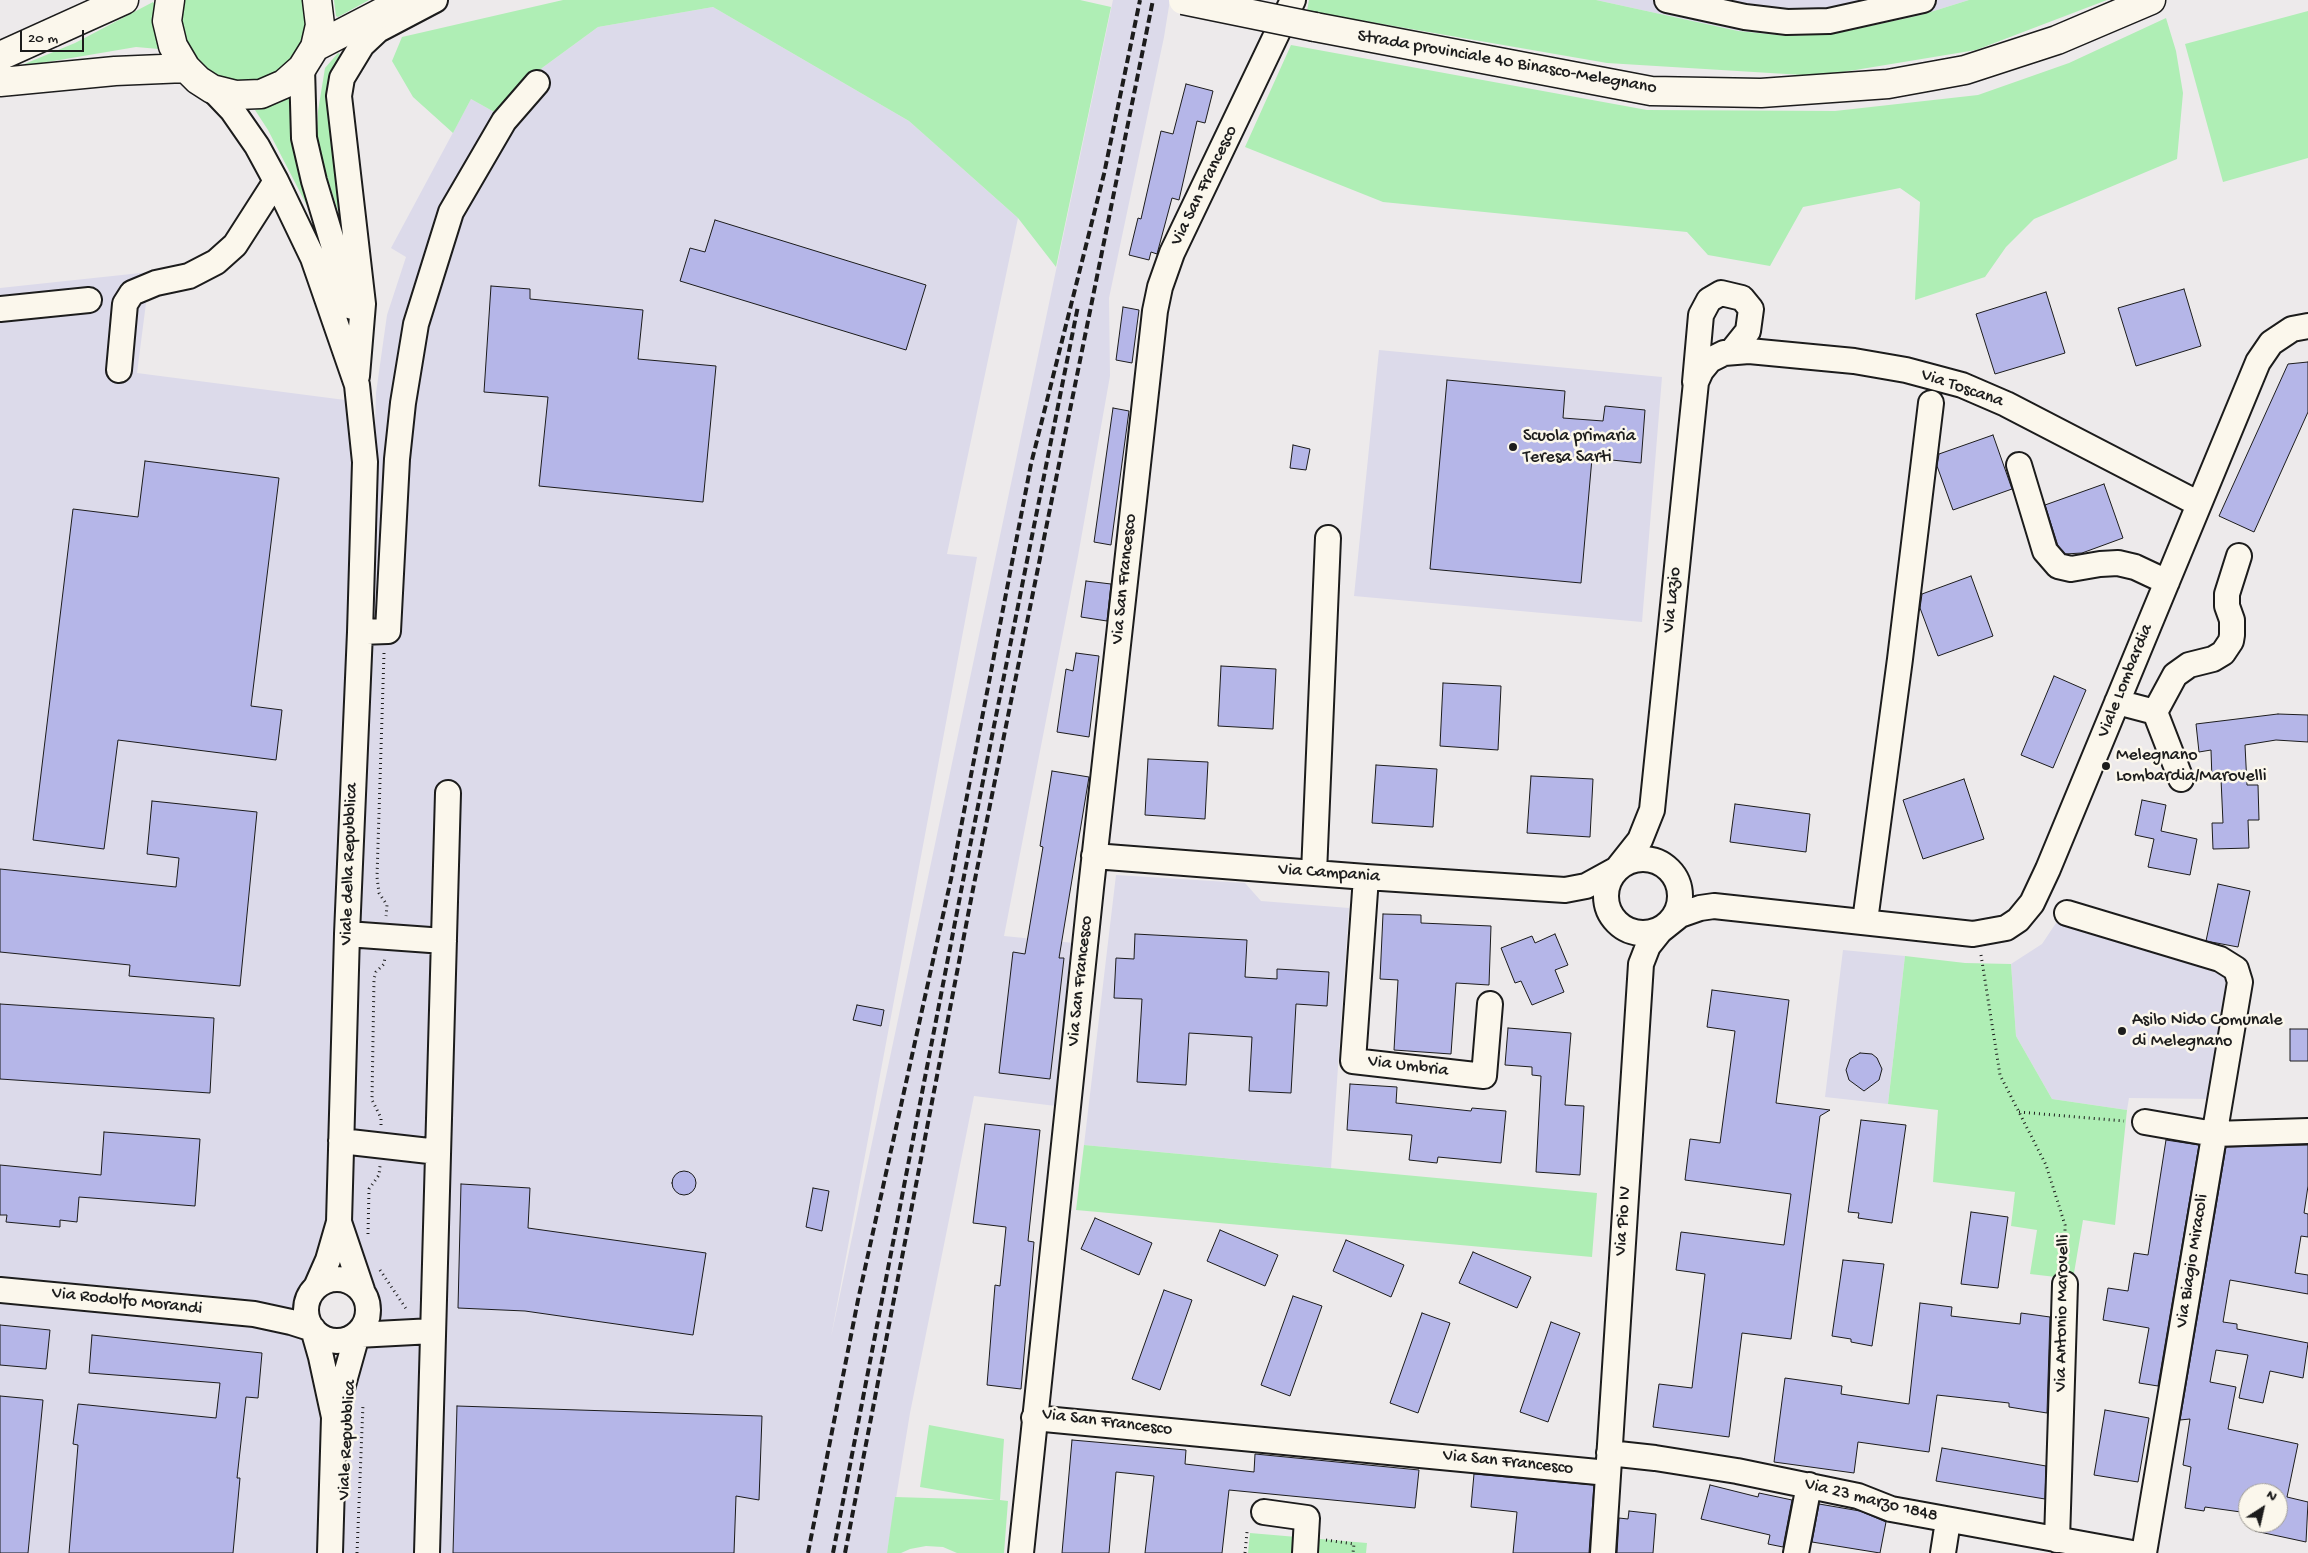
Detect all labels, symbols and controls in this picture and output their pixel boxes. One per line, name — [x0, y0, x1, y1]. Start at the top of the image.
scale bar — [22, 20, 86, 52]
street label: Strada provinciale 40 Binasco-Melegnano — [1356, 26, 1658, 100]
text: 20 m — [28, 30, 58, 48]
street label: Via San Francesco — [1167, 122, 1243, 250]
street label: Via Toscana — [1918, 365, 2006, 413]
place label: Scuola primaria Teresa Sarti — [1523, 426, 1636, 468]
marker: Scuola primaria Teresa Sarti — [1507, 441, 1519, 453]
street label: Via San Francesco — [1107, 513, 1143, 645]
street label: Via Lazio — [1659, 566, 1687, 634]
street label: Viale Lombardia — [2093, 621, 2159, 741]
place label: Melegnano Lombardia/Marovelli — [2116, 745, 2267, 788]
marker: Melegnano Lombardia/Marovelli — [2100, 760, 2112, 772]
street label: Viale della Repubblica — [336, 782, 364, 946]
street label: Via Campania — [1277, 860, 1381, 888]
street label: Via San Francesco — [1063, 915, 1099, 1047]
place label: Asilo Nido Comunale di Melegnano — [2132, 1010, 2283, 1052]
marker: Asilo Nido Comunale di Melegnano — [2116, 1025, 2128, 1037]
street label: Via Umbria — [1366, 1051, 1450, 1083]
street label: Via Pio IV — [1611, 1185, 1637, 1257]
street label: Via Biagio Miracoli — [2172, 1193, 2214, 1329]
street label: Via Antonio Marovelli — [2051, 1234, 2075, 1392]
street label: Via Rodolfo Morandi — [51, 1283, 203, 1321]
street label: Viale Repubblica — [334, 1379, 362, 1501]
street label: Via San Francesco — [1041, 1404, 1173, 1442]
street label: Via San Francesco — [1442, 1445, 1574, 1481]
street label: Via 23 marzo 1848 — [1802, 1474, 1940, 1528]
north arrow — [2238, 1483, 2288, 1533]
text: N — [2263, 1487, 2280, 1506]

